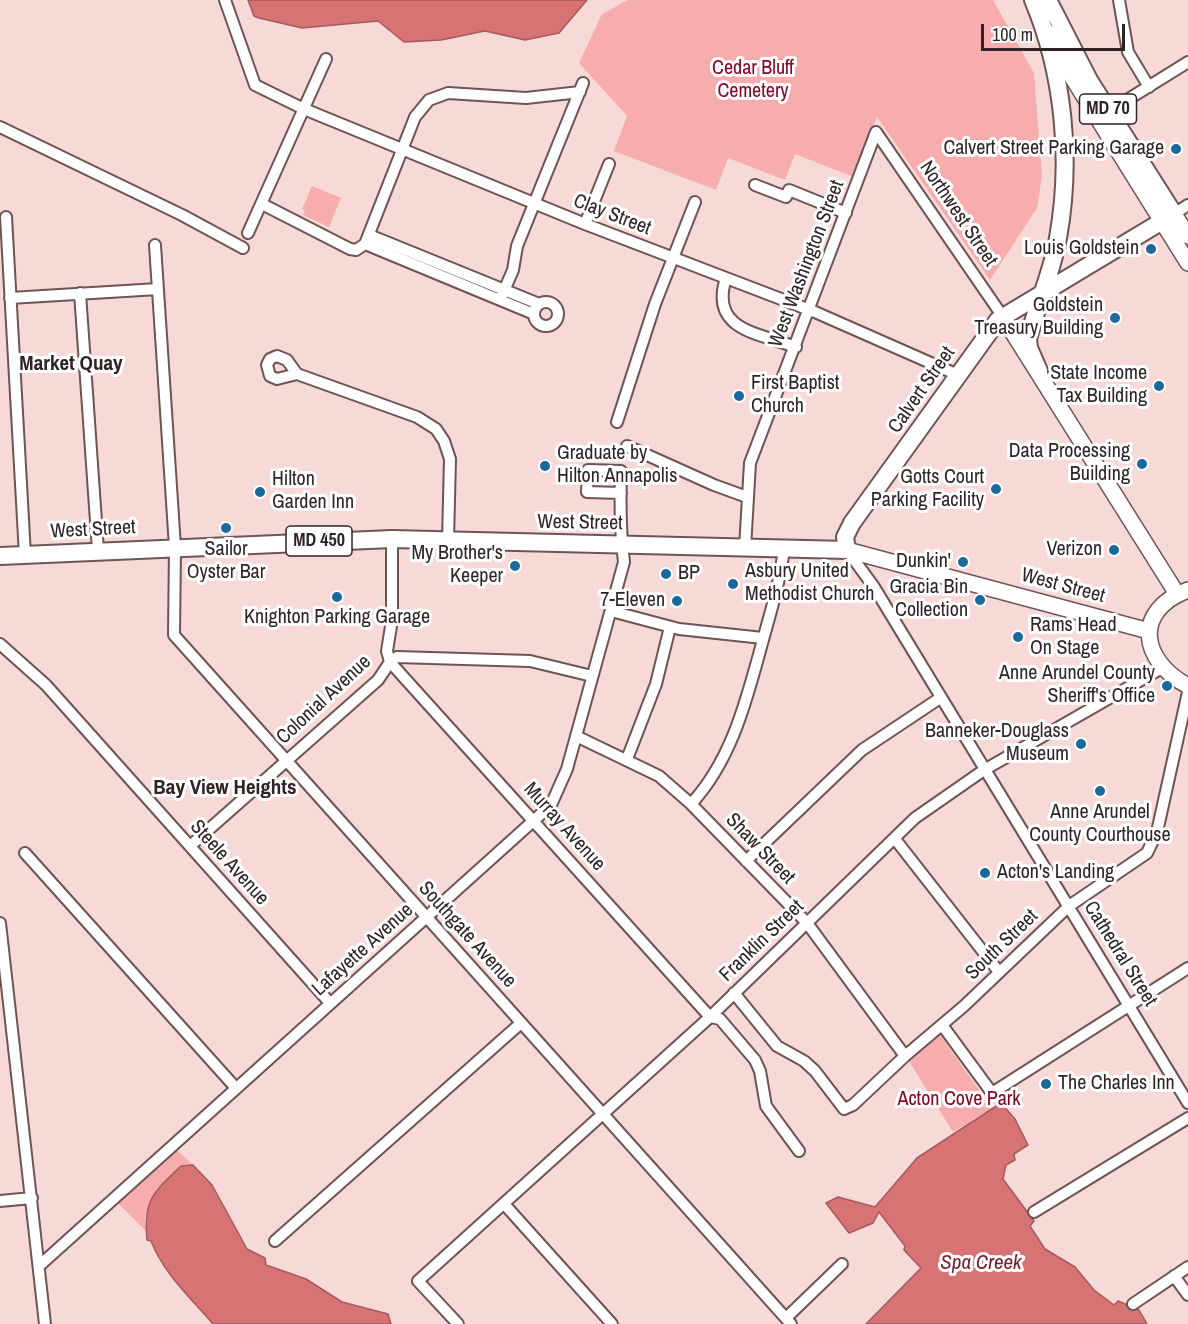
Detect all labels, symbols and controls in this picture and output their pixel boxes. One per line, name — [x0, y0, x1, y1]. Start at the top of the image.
scale bar — [984, 12, 1128, 50]
text: 100 m — [992, 22, 1033, 47]
park label: Cedar Bluff Cemetery — [712, 57, 794, 104]
road number: MD 70 — [1080, 94, 1136, 124]
place label: Calvert Street Parking Garage — [943, 137, 1164, 161]
marker: Calvert Street Parking Garage — [1169, 142, 1183, 156]
street label: Northwest Street — [914, 157, 1002, 271]
street label: West Washington Street — [764, 177, 850, 351]
street label: Clay Street — [570, 189, 654, 241]
place label: Louis Goldstein — [1024, 237, 1139, 261]
marker: Louis Goldstein — [1144, 242, 1158, 256]
place label: Goldstein Treasury Building — [974, 294, 1103, 341]
marker: Goldstein Treasury Building — [1108, 311, 1122, 325]
street label: Calvert Street — [883, 342, 961, 438]
district label: Market Quay — [19, 351, 123, 377]
place label: State Income Tax Building — [1050, 362, 1147, 409]
place label: First Baptist Church — [751, 372, 839, 419]
marker: State Income Tax Building — [1152, 379, 1166, 393]
marker: First Baptist Church — [732, 389, 746, 403]
place label: Data Processing Building — [1009, 440, 1130, 487]
place label: Graduate by Hilton Annapolis — [557, 442, 677, 489]
marker: Data Processing Building — [1135, 457, 1149, 471]
marker: Graduate by Hilton Annapolis — [538, 459, 552, 473]
place label: Gotts Court Parking Facility — [871, 466, 984, 513]
place label: Hilton Garden Inn — [272, 468, 354, 515]
marker: Gotts Court Parking Facility — [989, 482, 1003, 496]
marker: Hilton Garden Inn — [253, 485, 267, 499]
street label: West Street — [537, 510, 623, 536]
street label: West Street — [50, 516, 136, 544]
marker: Sailor Oyster Bar — [219, 521, 233, 535]
road number: MD 450 — [286, 526, 352, 556]
place label: Sailor Oyster Bar — [187, 538, 265, 585]
place label: Verizon — [1046, 538, 1102, 562]
place label: My Brother's Keeper — [411, 542, 503, 589]
marker: Verizon — [1107, 543, 1121, 557]
place label: Dunkin' — [896, 550, 951, 574]
marker: Dunkin' — [956, 555, 970, 569]
marker: My Brother's Keeper — [508, 559, 522, 573]
place label: Asbury United Methodist Church — [745, 560, 874, 607]
place label: BP — [678, 562, 700, 586]
street label: West Street — [1019, 563, 1107, 609]
marker: BP — [659, 567, 673, 581]
place label: Gracia Bin Collection — [890, 576, 968, 623]
marker: Asbury United Methodist Church — [726, 577, 740, 591]
place label: 7-Eleven — [600, 589, 665, 613]
marker: Knighton Parking Garage — [330, 590, 344, 604]
marker: Gracia Bin Collection — [973, 593, 987, 607]
marker: 7-Eleven — [670, 594, 684, 608]
place label: Knighton Parking Garage — [244, 606, 430, 630]
place label: Rams Head On Stage — [1030, 614, 1117, 661]
marker: Rams Head On Stage — [1011, 630, 1025, 644]
street label: Colonial Avenue — [272, 650, 376, 750]
place label: Anne Arundel County Sheriff's Office — [999, 662, 1155, 709]
marker: Anne Arundel County Sheriff's Office — [1160, 679, 1174, 693]
place label: Banneker-Douglass Museum — [925, 720, 1069, 767]
marker: Banneker-Douglass Museum — [1074, 737, 1088, 751]
district label: Bay View Heights — [153, 775, 297, 801]
street label: Murray Avenue — [518, 778, 610, 876]
marker: Anne Arundel County Courthouse — [1093, 784, 1107, 798]
place label: Anne Arundel County Courthouse — [1029, 801, 1171, 848]
street label: Shaw Street — [720, 809, 800, 889]
street label: Steele Avenue — [184, 815, 274, 911]
place label: Acton's Landing — [997, 861, 1114, 885]
marker: Acton's Landing — [978, 866, 992, 880]
street label: Southgate Avenue — [413, 877, 521, 993]
street label: Franklin Street — [715, 895, 809, 987]
street label: Cathedral Street — [1078, 897, 1162, 1011]
street label: Lafayette Avenue — [308, 898, 418, 1002]
street label: South Street — [961, 905, 1043, 985]
place label: The Charles Inn — [1058, 1072, 1175, 1096]
marker: The Charles Inn — [1039, 1077, 1053, 1091]
park label: Acton Cove Park — [897, 1088, 1021, 1112]
water label: Spa Creek — [940, 1250, 1022, 1276]

